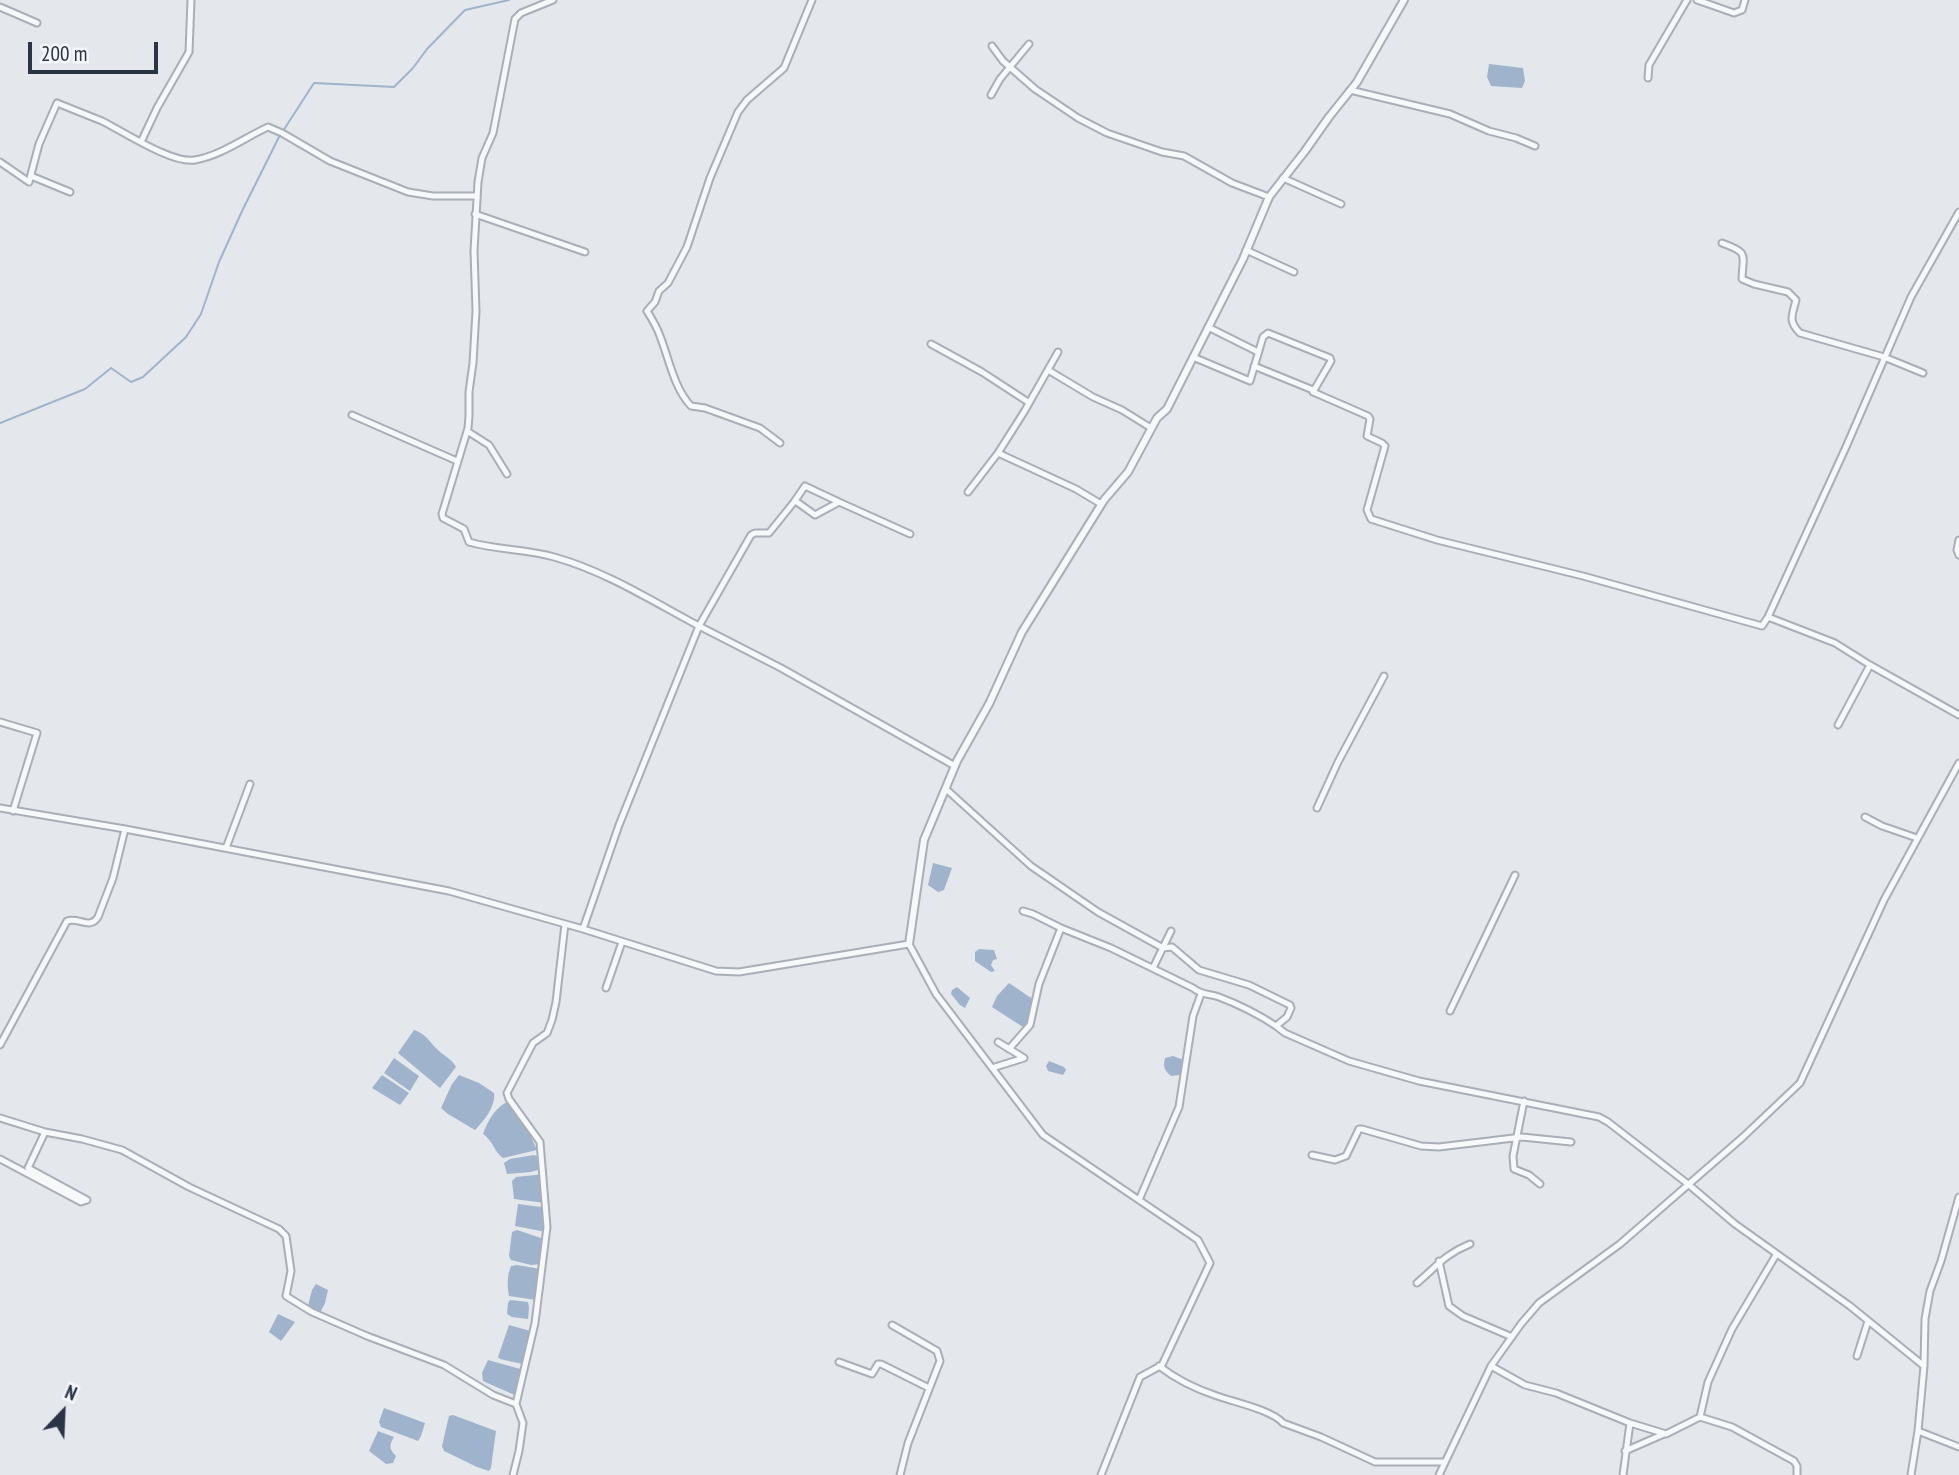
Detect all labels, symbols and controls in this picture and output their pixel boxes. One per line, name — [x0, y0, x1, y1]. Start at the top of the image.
scale bar — [32, 28, 161, 72]
text: 200 m — [41, 40, 87, 67]
north arrow — [28, 1377, 98, 1447]
text: N — [62, 1380, 81, 1406]

